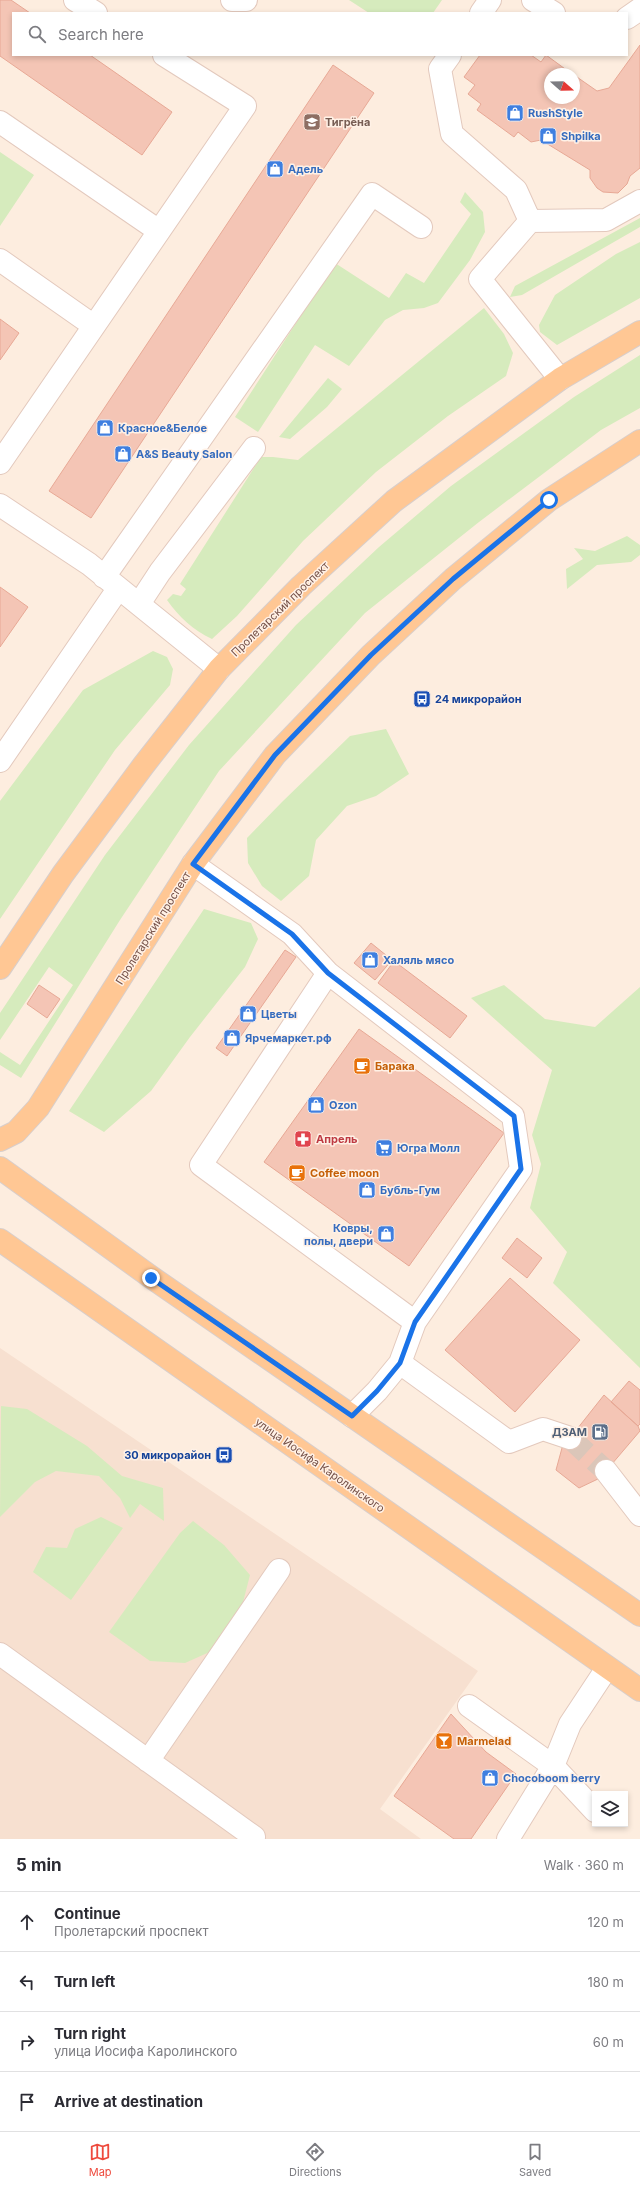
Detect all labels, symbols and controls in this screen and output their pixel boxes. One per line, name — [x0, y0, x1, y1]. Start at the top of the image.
search box — [12, 12, 628, 56]
icon: search — [26, 23, 48, 45]
text: Search here — [58, 25, 144, 44]
north arrow — [544, 68, 580, 104]
shop icon: RushStyle — [505, 103, 525, 123]
place label: RushStyle — [528, 106, 583, 120]
school or university icon: Тигрёна — [302, 112, 322, 132]
place label: Тигрёна — [325, 115, 370, 129]
shop icon: Shpilka — [538, 126, 558, 146]
place label: Shpilka — [561, 129, 601, 143]
shop icon: Адель — [265, 159, 285, 179]
place label: Адель — [288, 162, 324, 176]
shop icon: Красное&Белое — [95, 418, 115, 438]
place label: Красное&Белое — [118, 421, 207, 435]
shop icon: A&S Beauty Salon — [113, 444, 133, 464]
place label: A&S Beauty Salon — [136, 447, 232, 461]
route start — [540, 491, 558, 509]
street label: Пролетарский проспект — [228, 558, 332, 659]
bus stop icon: 24 микрорайон — [412, 689, 432, 709]
place label: 24 микрорайон — [435, 692, 522, 706]
street label: Пролетарский проспект — [112, 868, 194, 987]
shop icon: Халяль мясо — [360, 950, 380, 970]
place label: Халяль мясо — [383, 953, 454, 967]
shop icon: Цветы — [238, 1004, 258, 1024]
place label: Цветы — [261, 1007, 297, 1021]
shop icon: Ярчемаркет.рф — [222, 1028, 242, 1048]
place label: Ярчемаркет.рф — [245, 1031, 332, 1045]
cafe icon: Барака — [352, 1056, 372, 1076]
place label: Барака — [375, 1059, 415, 1073]
shop icon: Ozon — [306, 1095, 326, 1115]
place label: Ozon — [329, 1098, 357, 1112]
pharmacy icon: Апрель — [293, 1129, 313, 1149]
place label: Апрель — [316, 1132, 358, 1146]
supermarket icon: Югра Молл — [374, 1138, 394, 1158]
place label: Югра Молл — [397, 1141, 460, 1155]
cafe icon: Coffee moon — [287, 1163, 307, 1183]
place label: Coffee moon — [310, 1166, 379, 1180]
shop icon: Бубль-Гум — [357, 1180, 377, 1200]
place label: Бубль-Гум — [380, 1183, 440, 1197]
place label: Ковры, полы, двери — [304, 1221, 373, 1248]
shop icon: Ковры, полы, двери — [376, 1224, 396, 1244]
route end — [142, 1269, 160, 1287]
street label: улица Иосифа Каролинского — [252, 1415, 388, 1515]
fuel station icon: ДЗАМ — [590, 1422, 610, 1442]
place label: ДЗАМ — [552, 1425, 587, 1439]
bus stop icon: 30 микрорайон — [214, 1445, 234, 1465]
place label: 30 микрорайон — [124, 1448, 211, 1462]
bar icon: Marmelad — [434, 1731, 454, 1751]
place label: Marmelad — [457, 1734, 511, 1748]
shop icon: Chocoboom berry — [480, 1768, 500, 1788]
place label: Chocoboom berry — [503, 1771, 601, 1785]
map controls — [592, 1791, 628, 1827]
button: layers — [592, 1791, 628, 1827]
text: 5 min — [16, 1855, 62, 1875]
text: Walk · 360 m — [544, 1857, 624, 1873]
text: Continue — [54, 1904, 121, 1923]
icon: ahead — [16, 1911, 38, 1933]
text: 120 m — [588, 1914, 624, 1930]
text: Пролетарский проспект — [54, 1923, 208, 1939]
icon: left — [16, 1971, 38, 1993]
text: Turn left — [54, 1972, 115, 1991]
text: 180 m — [587, 1974, 624, 1990]
text: Turn right — [54, 2024, 126, 2043]
icon: right — [16, 2031, 38, 2053]
text: 60 m — [593, 2034, 624, 2050]
text: улица Иосифа Каролинского — [54, 2043, 237, 2059]
icon: arrive — [16, 2091, 38, 2113]
text: Arrive at destination — [54, 2092, 203, 2111]
tab: Map — [89, 2141, 112, 2179]
tab: Directions — [289, 2141, 342, 2179]
tab: Saved — [519, 2141, 551, 2179]

